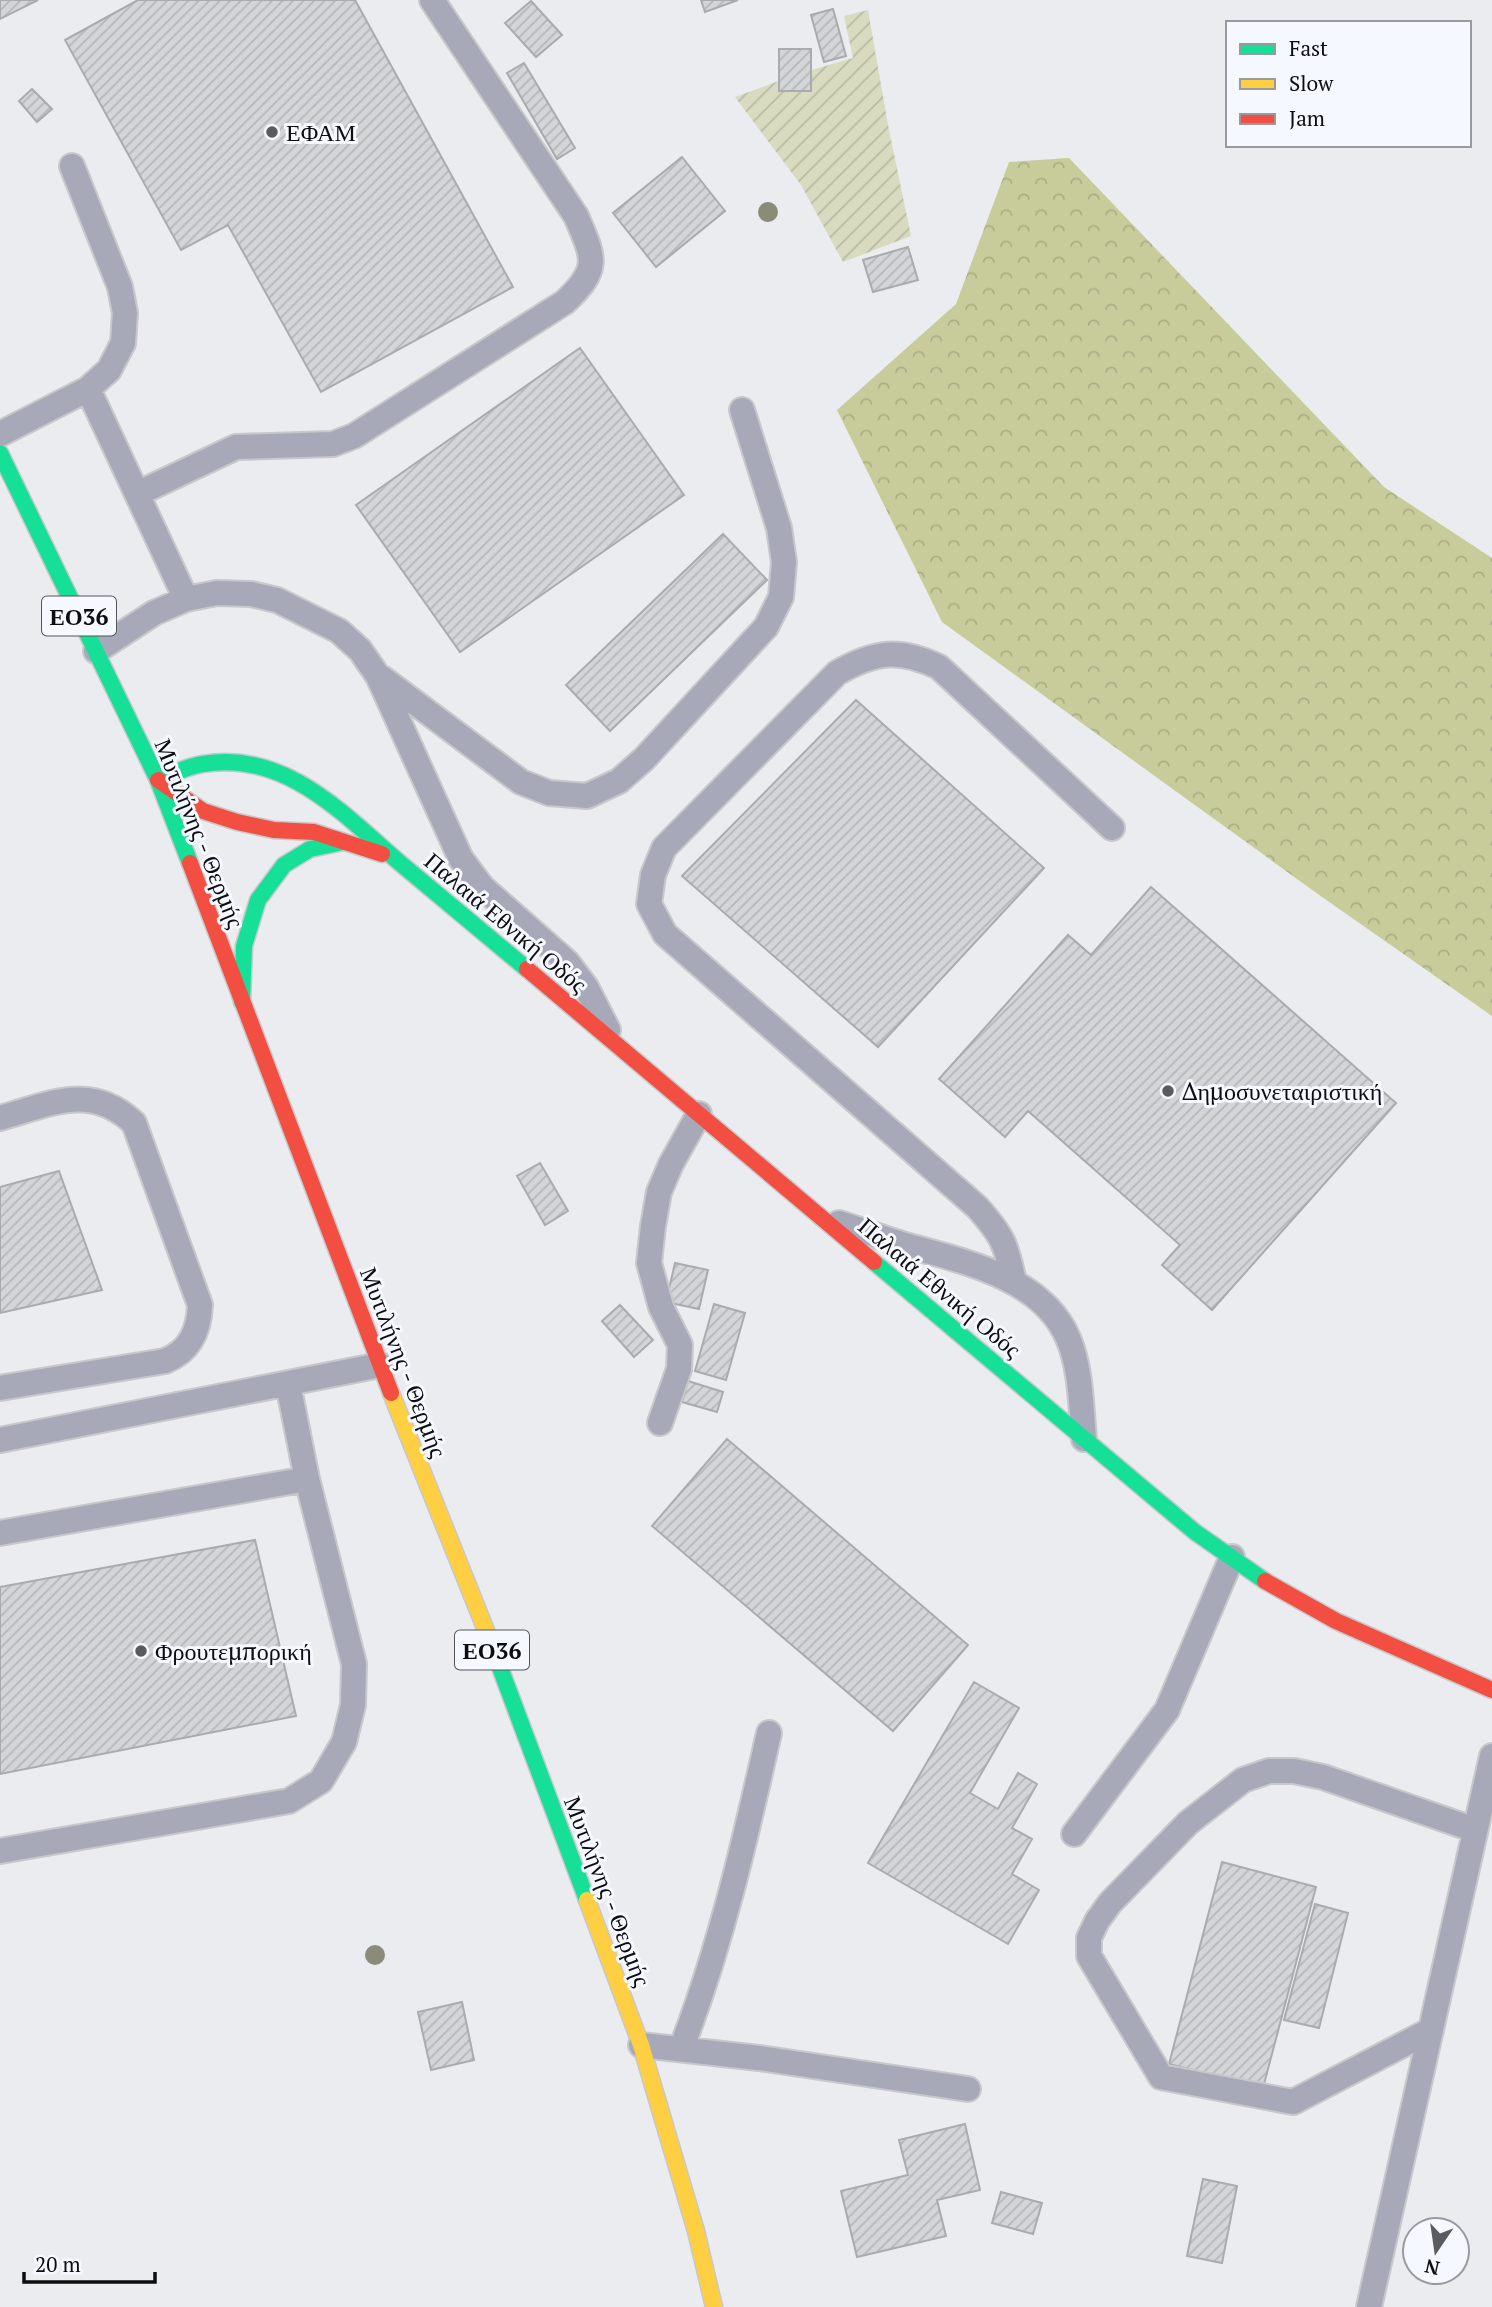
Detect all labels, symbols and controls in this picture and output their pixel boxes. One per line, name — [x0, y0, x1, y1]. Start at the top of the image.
legend — [1226, 21, 1471, 147]
text: Fast — [1289, 34, 1328, 62]
text: Slow — [1289, 69, 1334, 97]
text: Jam — [1289, 104, 1325, 132]
place label: ΕΦΑΜ — [286, 116, 356, 148]
marker: ΕΦΑΜ — [264, 124, 280, 140]
road number: ΕΟ36 — [42, 596, 116, 636]
street label: Μυτιλήνης - Θερμής — [147, 734, 253, 933]
street label: Παλαιά Εθνική Οδός — [418, 844, 594, 1000]
place label: Δημοσυνεταιριστική — [1182, 1075, 1382, 1107]
marker: Δημοσυνεταιριστική — [1160, 1083, 1176, 1099]
street label: Παλαιά Εθνική Οδός — [852, 1209, 1028, 1365]
street label: Μυτιλήνης - Θερμής — [353, 1262, 455, 1462]
road number: ΕΟ36 — [455, 1630, 529, 1670]
place label: Φρουτεμπορική — [155, 1635, 312, 1667]
marker: Φρουτεμπορική — [133, 1643, 149, 1659]
street label: Μυτιλήνης - Θερμής — [557, 1791, 659, 1991]
north arrow — [1401, 2216, 1471, 2286]
scale bar — [24, 2240, 156, 2284]
text: 20 m — [35, 2250, 81, 2278]
text: N — [1422, 2254, 1442, 2282]

